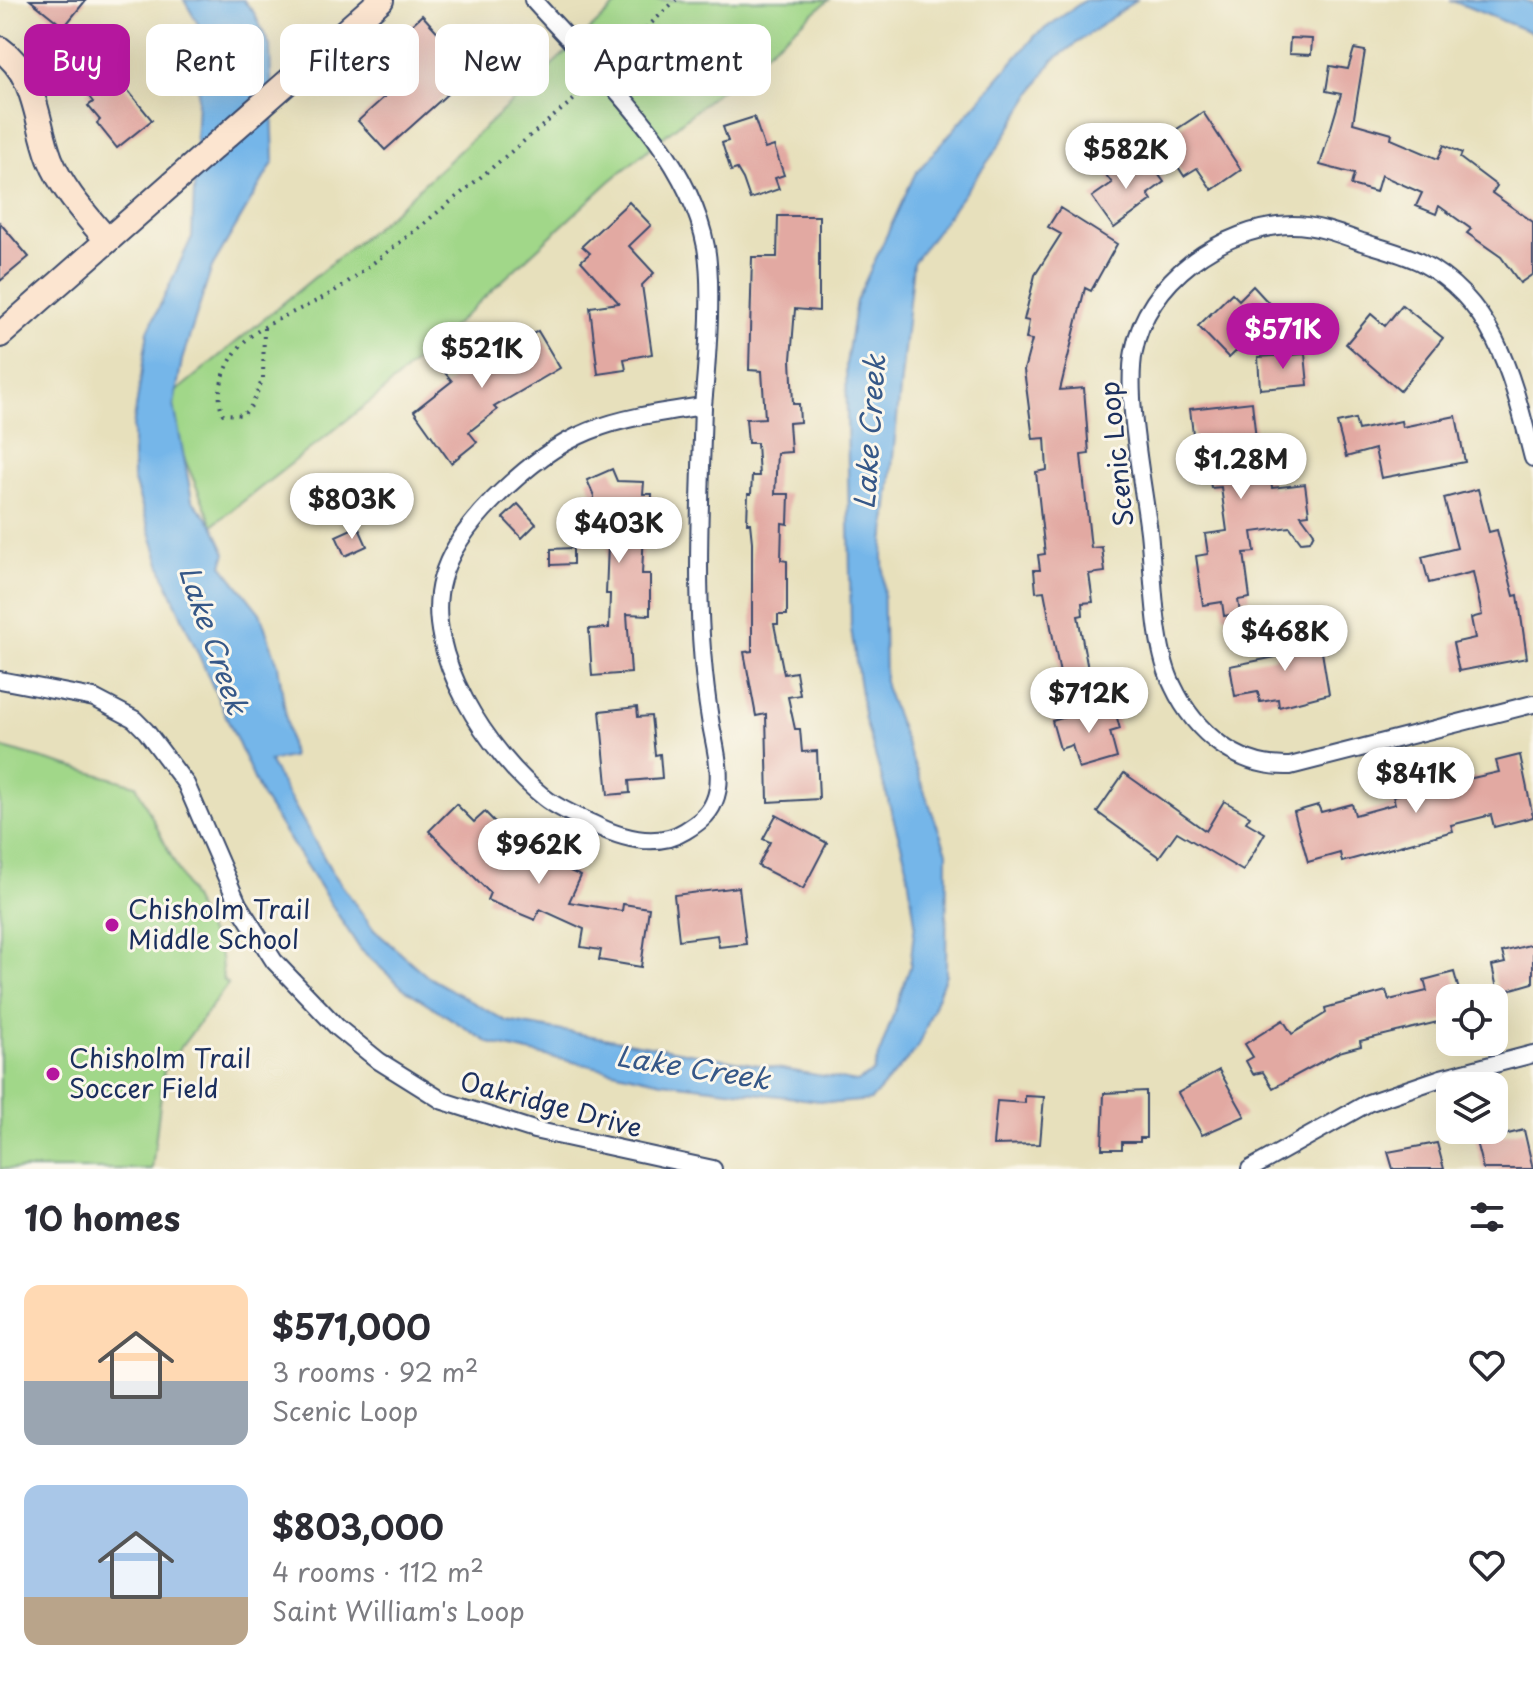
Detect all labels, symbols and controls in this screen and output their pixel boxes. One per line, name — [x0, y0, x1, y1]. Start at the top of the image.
chip: Buy — [24, 24, 130, 96]
chip: Rent — [146, 24, 264, 96]
chip: Filters — [280, 24, 419, 96]
chip: New — [435, 24, 549, 96]
chip: Apartment — [565, 24, 771, 96]
pin: $582K — [1070, 123, 1182, 191]
text: $582K — [1083, 129, 1169, 168]
pin: $571K — [1227, 303, 1339, 371]
text: $571K — [1244, 309, 1322, 348]
pin: $521K — [426, 322, 538, 390]
text: $521K — [441, 328, 523, 367]
water label: Lake Creek — [842, 351, 895, 510]
street label: Scenic Loop — [1088, 379, 1143, 529]
pin: $1.28M — [1176, 433, 1306, 501]
text: $1.28M — [1194, 439, 1288, 478]
pin: $803K — [296, 473, 408, 541]
text: $803K — [308, 479, 396, 518]
pin: $403K — [563, 497, 675, 565]
text: $403K — [574, 503, 664, 542]
water label: Lake Creek — [169, 559, 261, 721]
pin: $468K — [1229, 605, 1341, 673]
text: $468K — [1241, 611, 1329, 650]
pin: $712K — [1033, 667, 1145, 735]
text: $712K — [1048, 673, 1130, 712]
pin: $841K — [1360, 747, 1472, 815]
text: $841K — [1376, 753, 1456, 792]
pin: $962K — [483, 818, 595, 886]
text: $962K — [496, 824, 582, 863]
place label: Chisholm Trail Middle School — [128, 889, 310, 958]
marker: Chisholm Trail Middle School — [103, 916, 121, 934]
map controls — [1436, 984, 1508, 1144]
button: locate — [1436, 984, 1508, 1056]
water label: Lake Creek — [614, 1033, 775, 1100]
place label: Chisholm Trail Soccer Field — [69, 1038, 251, 1107]
street label: Oakridge Drive — [456, 1061, 647, 1147]
marker: Chisholm Trail Soccer Field — [44, 1065, 62, 1083]
button: layers — [1436, 1072, 1508, 1144]
text: 10 homes — [24, 1191, 180, 1243]
icon: filters — [1465, 1195, 1509, 1239]
text: $571,000 — [272, 1300, 431, 1352]
icon: home — [88, 1317, 184, 1413]
icon: heart — [1465, 1343, 1509, 1387]
text: 3 rooms · 92 m² — [272, 1352, 478, 1391]
text: Scenic Loop — [272, 1391, 418, 1430]
text: $803,000 — [272, 1500, 444, 1552]
icon: home — [88, 1517, 184, 1613]
icon: heart — [1465, 1543, 1509, 1587]
text: 4 rooms · 112 m² — [272, 1552, 484, 1591]
text: Saint William's Loop — [272, 1591, 525, 1630]

